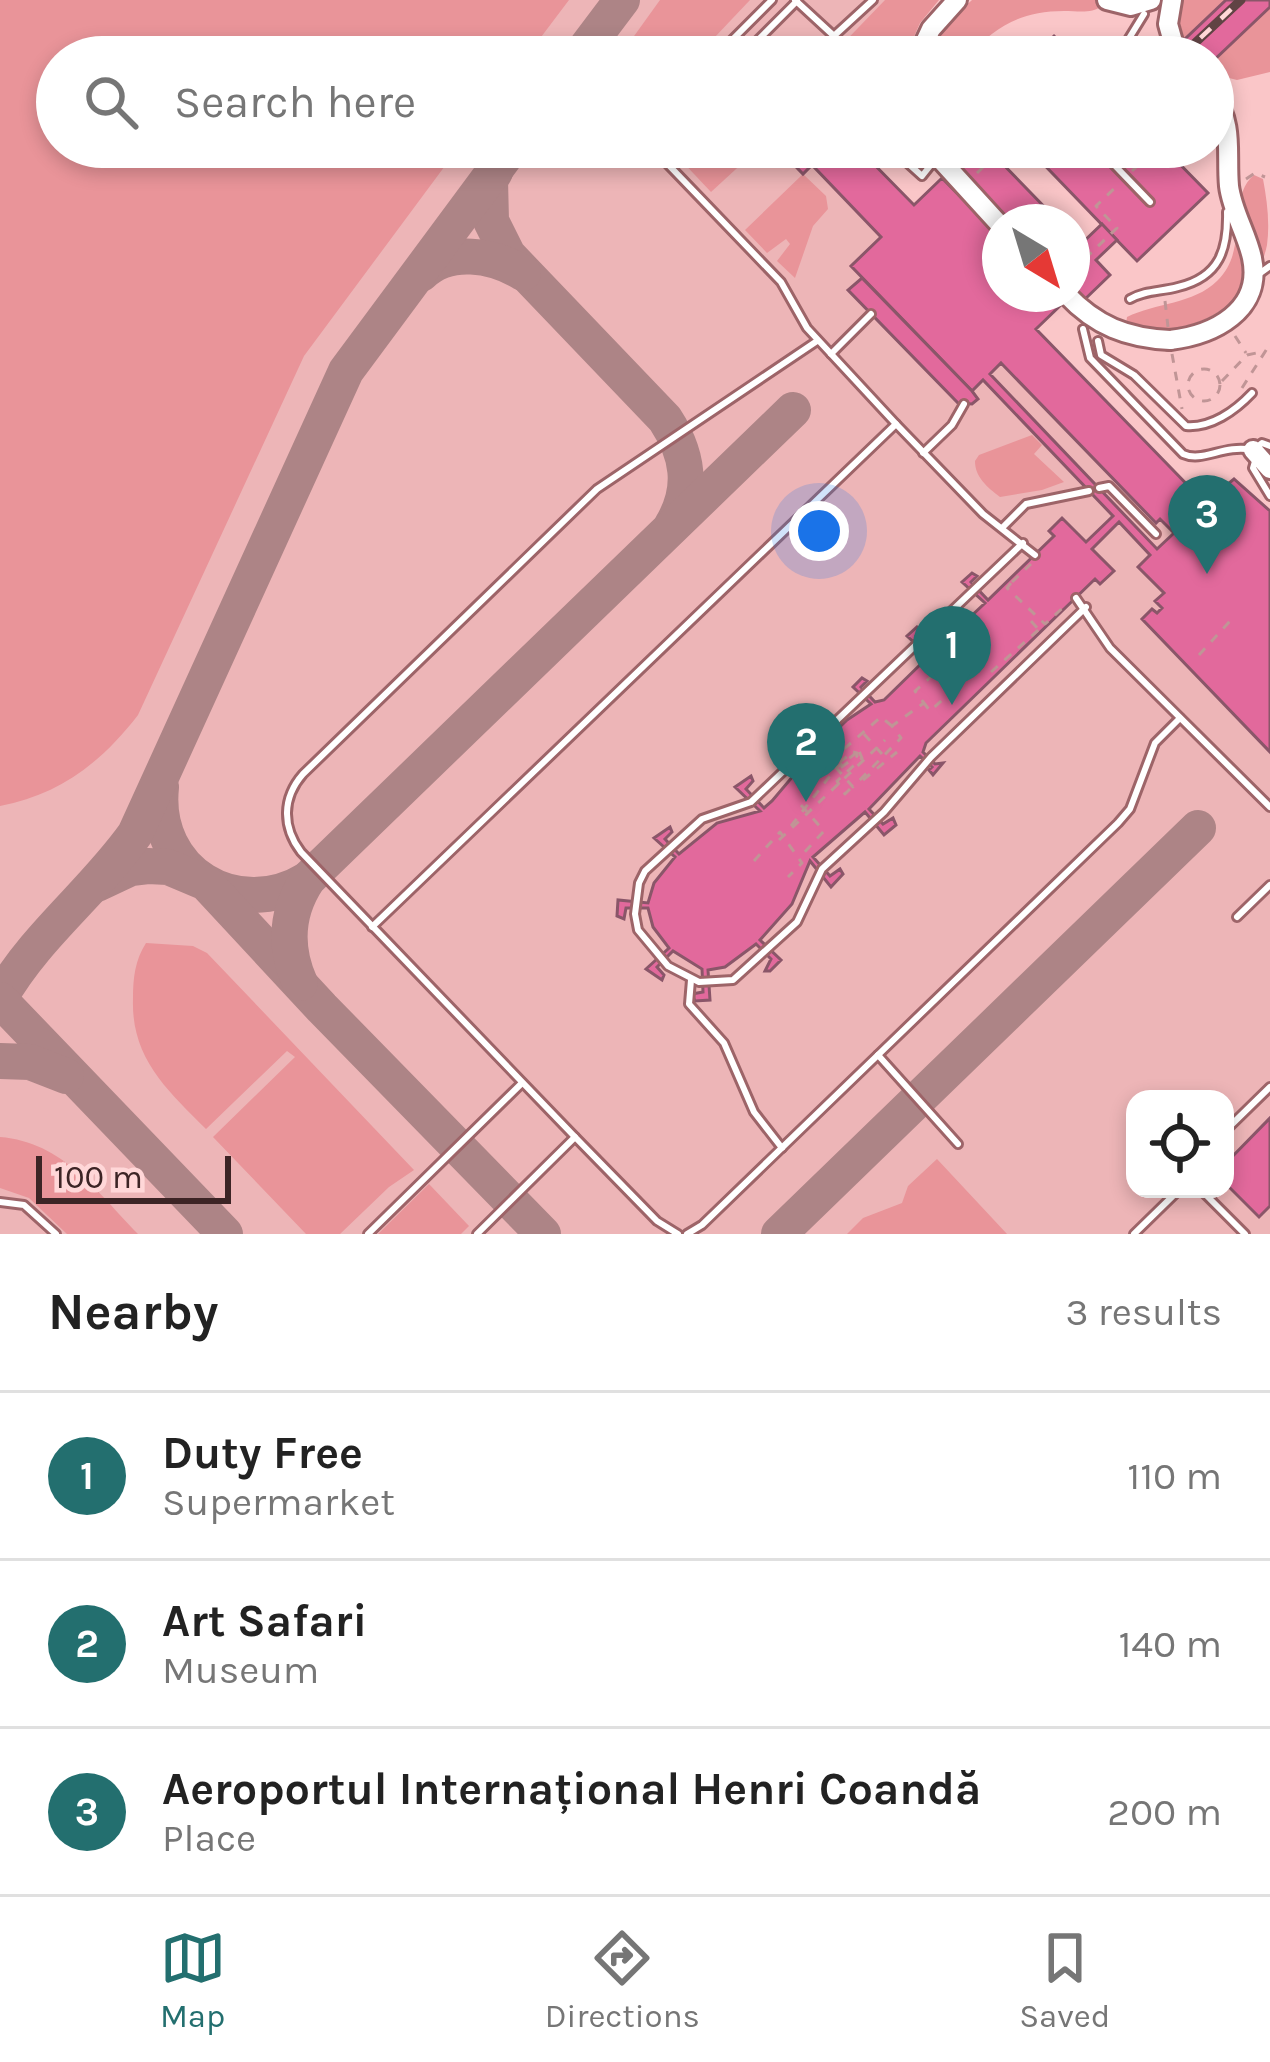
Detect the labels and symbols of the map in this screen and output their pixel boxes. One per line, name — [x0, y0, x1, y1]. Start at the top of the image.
north arrow — [982, 204, 1090, 312]
pin: 3 — [1168, 475, 1246, 574]
your location — [789, 501, 849, 561]
pin: 1 — [913, 606, 991, 705]
pin: 2 — [767, 703, 845, 802]
scale bar — [36, 1150, 231, 1203]

